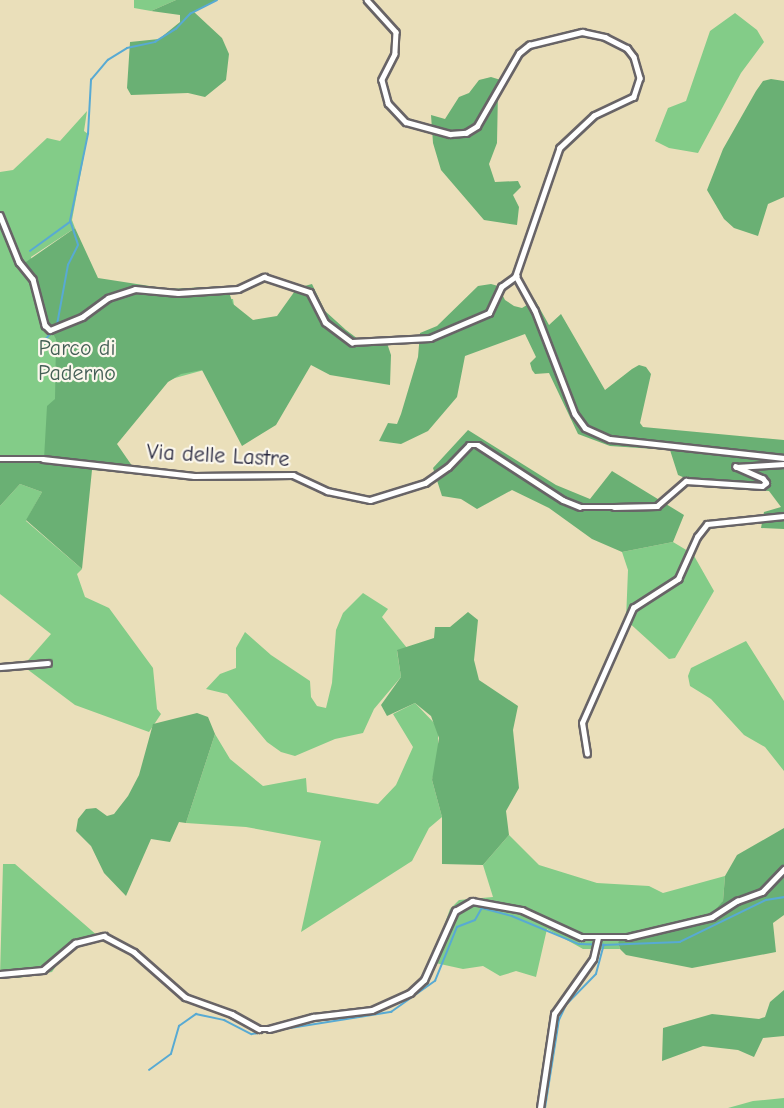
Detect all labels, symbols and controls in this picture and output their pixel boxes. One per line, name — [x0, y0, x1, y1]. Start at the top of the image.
park label: Parco di Paderno — [38, 335, 116, 386]
street label: Via delle Lastre — [146, 439, 290, 473]

